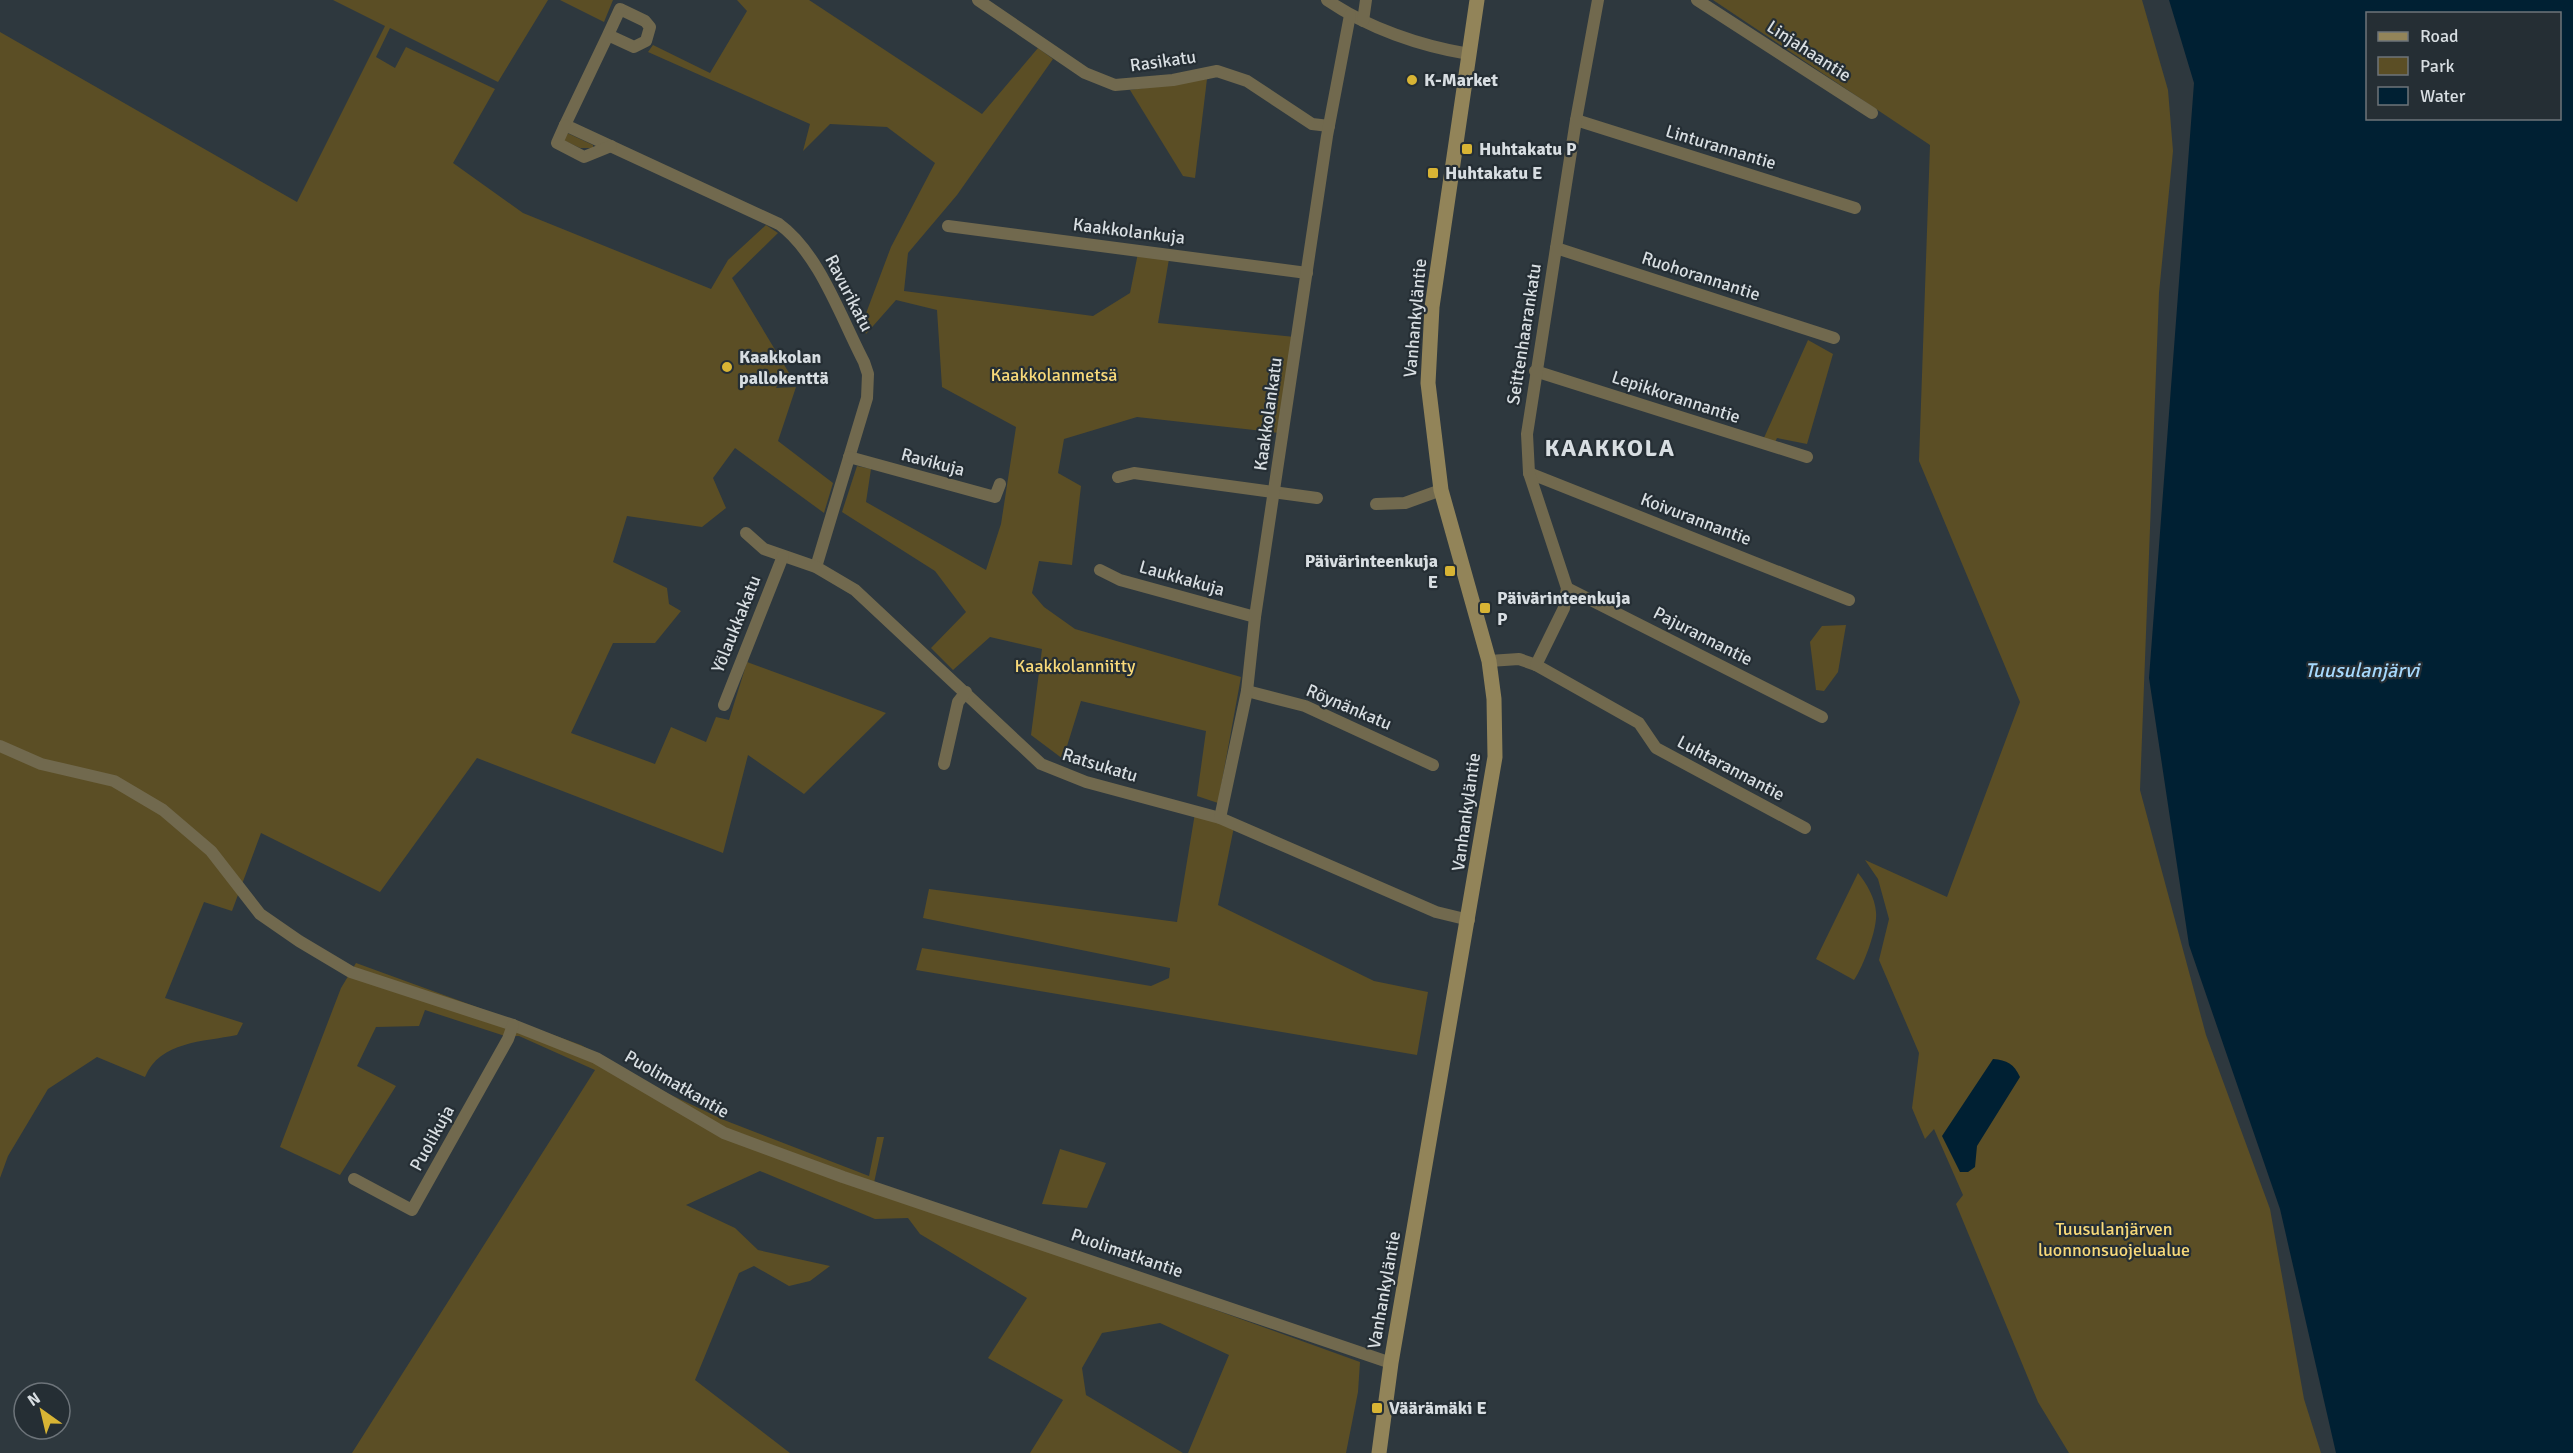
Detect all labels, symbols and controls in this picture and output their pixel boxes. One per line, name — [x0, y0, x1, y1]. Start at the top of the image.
legend — [2366, 12, 2561, 120]
street label: Linjahaantie — [1763, 16, 1855, 86]
text: Road — [2420, 25, 2459, 47]
street label: Rasikatu — [1128, 45, 1198, 77]
text: Park — [2420, 55, 2455, 77]
place label: K-Market — [1424, 69, 1498, 91]
marker: K-Market — [1405, 73, 1419, 87]
text: Water — [2420, 85, 2466, 107]
street label: Linturannantie — [1663, 120, 1779, 174]
place label: Huhtakatu P — [1479, 138, 1577, 160]
marker: Huhtakatu P — [1460, 142, 1474, 156]
place label: Huhtakatu E — [1445, 162, 1542, 184]
marker: Huhtakatu E — [1426, 166, 1440, 180]
street label: Kaakkolankuja — [1072, 213, 1186, 249]
street label: Ruohorannantie — [1639, 246, 1763, 306]
street label: Ravurikatu — [820, 251, 878, 335]
street label: Vanhankyläntie — [1399, 258, 1431, 378]
street label: Seittenhaarankatu — [1502, 262, 1546, 406]
place label: Kaakkolan pallokenttä — [739, 346, 829, 389]
street label: Kaakkolankatu — [1249, 356, 1287, 472]
marker: Kaakkolan pallokenttä — [720, 360, 734, 374]
park label: Kaakkolanmetsä — [991, 364, 1117, 386]
street label: Lepikkorannantie — [1609, 366, 1743, 428]
district label: KAAKKOLA — [1545, 433, 1675, 463]
street label: Ravikuja — [899, 443, 967, 481]
street label: Koivurannantie — [1637, 488, 1755, 550]
place label: Päivärinteenkuja E — [1305, 550, 1438, 593]
street label: Laukkakuja — [1137, 555, 1227, 601]
marker: Päivärinteenkuja E — [1443, 564, 1457, 578]
street label: Yölaukkakatu — [706, 572, 766, 676]
place label: Päivärinteenkuja P — [1497, 587, 1630, 630]
marker: Päivärinteenkuja P — [1478, 601, 1492, 615]
street label: Pajurannantie — [1650, 602, 1756, 670]
park label: Kaakkolanniitty — [1015, 655, 1136, 677]
water label: Tuusulanjärvi — [2305, 658, 2421, 683]
street label: Röynänkatu — [1303, 679, 1395, 735]
street label: Luhtarannantie — [1673, 730, 1789, 806]
street label: Ratsukatu — [1060, 743, 1140, 787]
street label: Vanhankyläntie — [1447, 751, 1485, 873]
street label: Puolimatkantie — [621, 1045, 733, 1123]
street label: Puolikuja — [405, 1101, 459, 1175]
park label: Tuusulanjärven luonnonsuojelualue — [2038, 1218, 2190, 1261]
street label: Puolimatkantie — [1068, 1224, 1186, 1282]
street label: Vanhankyläntie — [1363, 1229, 1405, 1351]
north arrow — [12, 1381, 72, 1441]
text: N — [24, 1388, 44, 1411]
place label: Väärämäki E — [1389, 1397, 1487, 1419]
marker: Väärämäki E — [1370, 1401, 1384, 1415]

